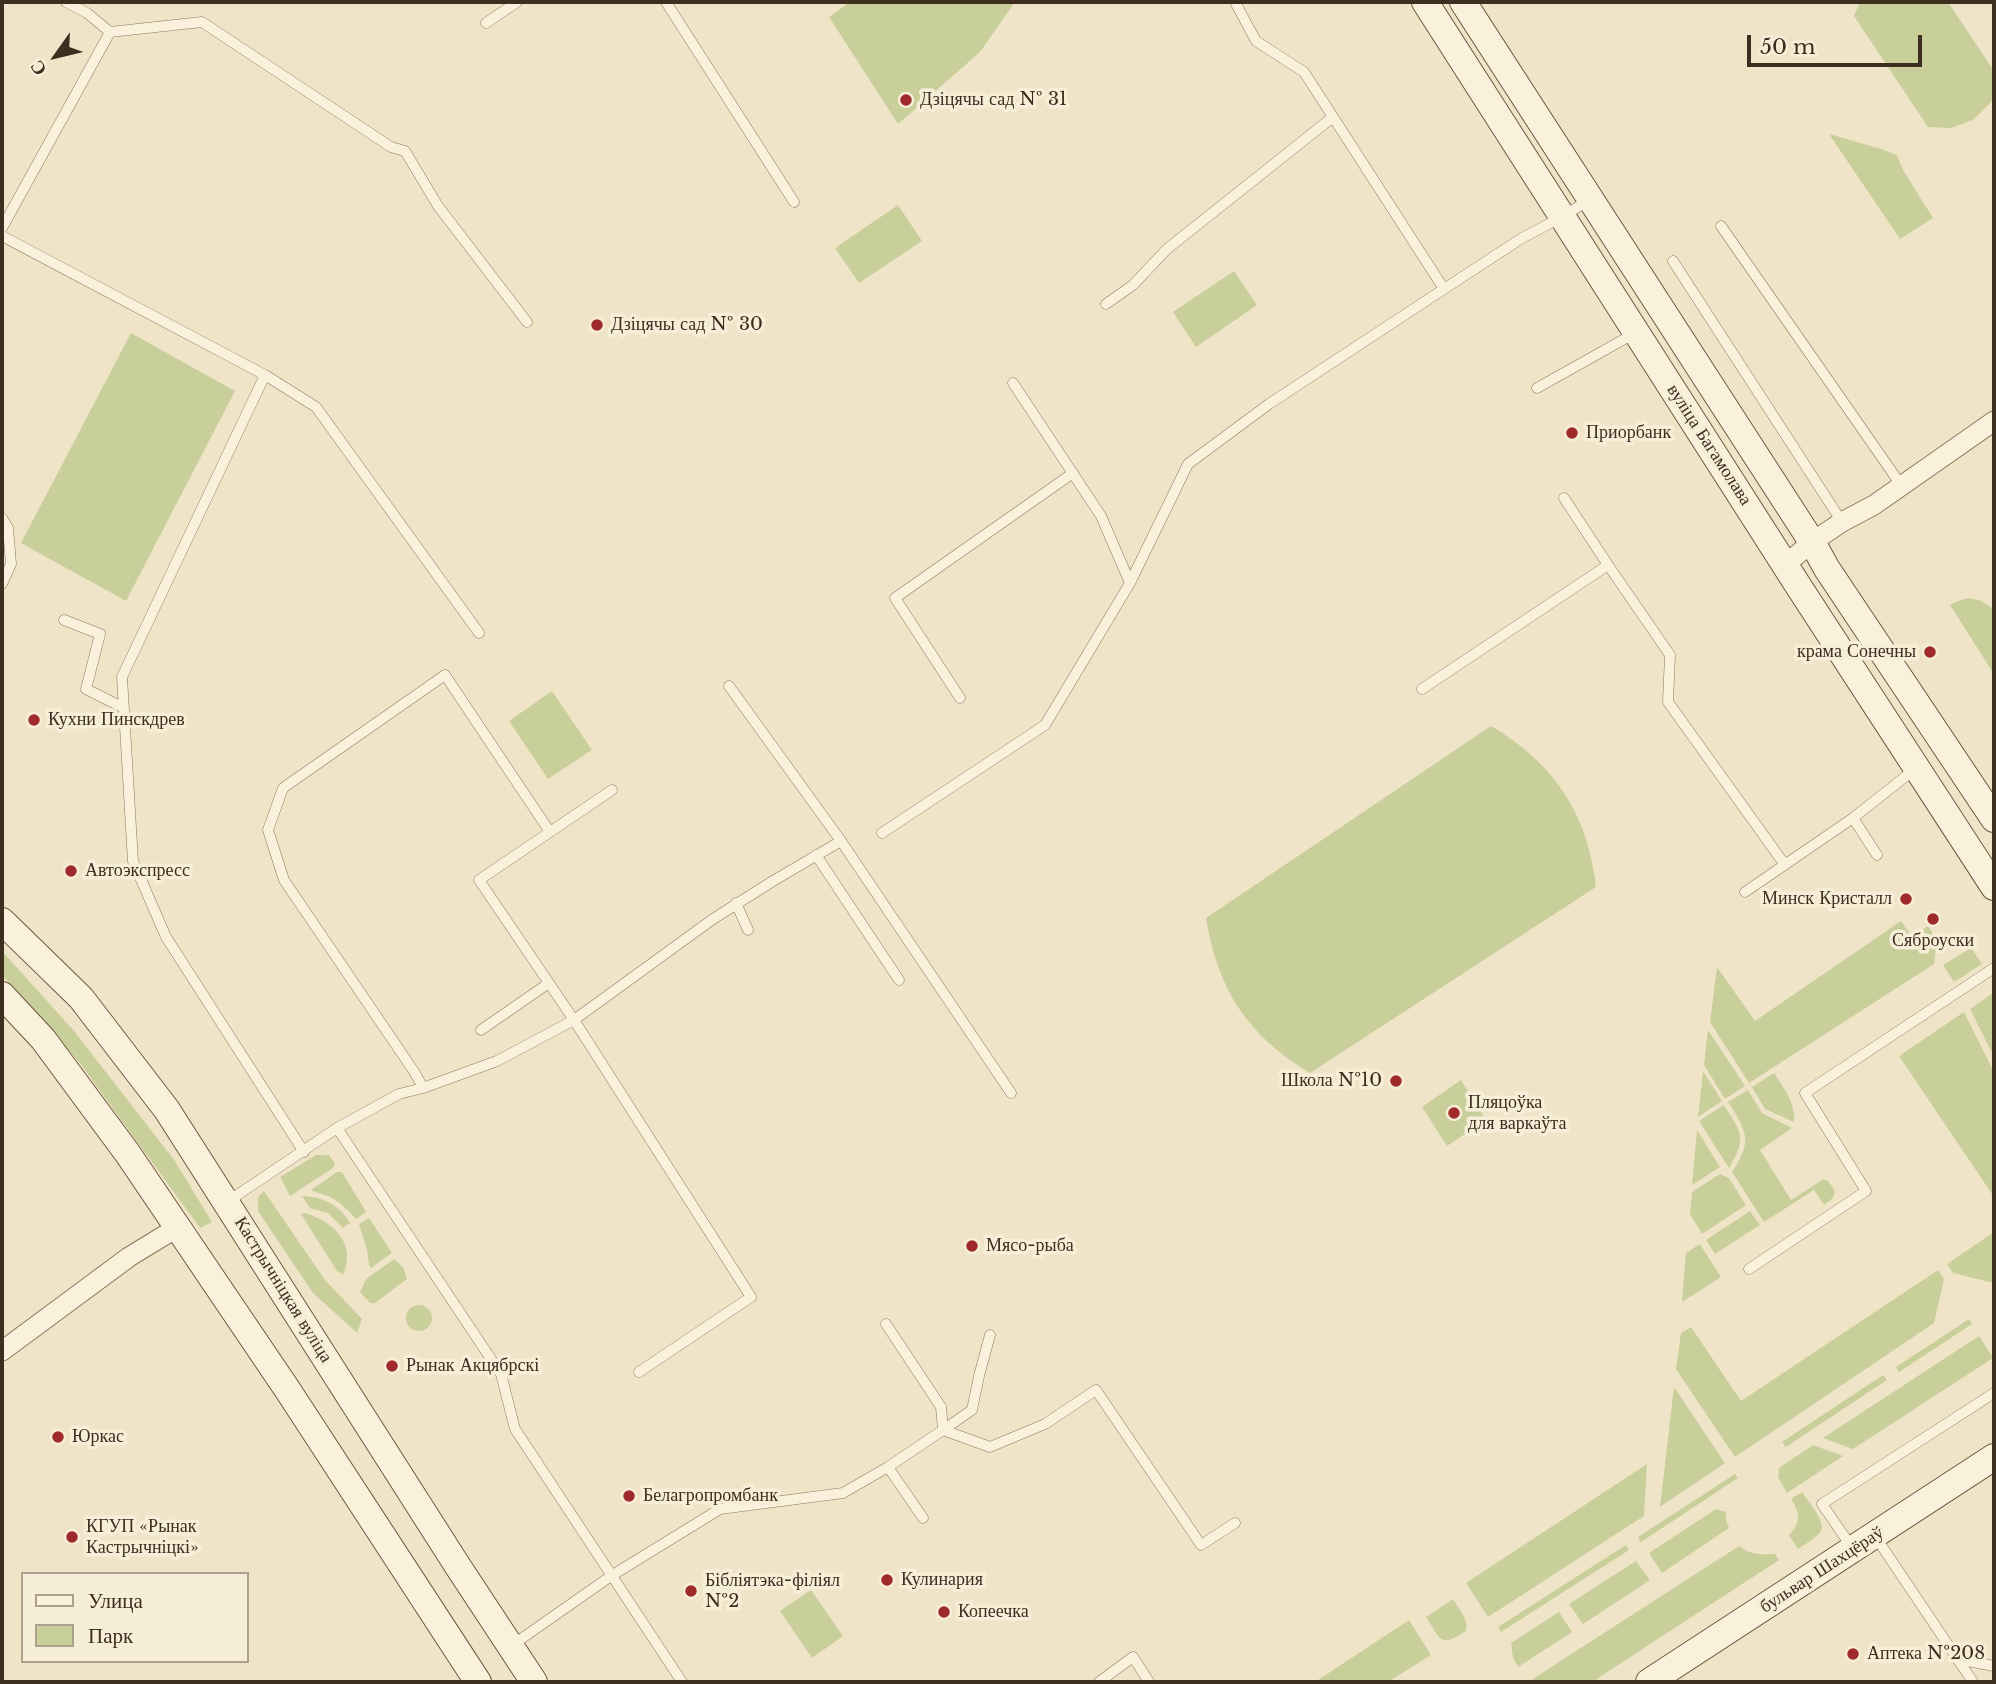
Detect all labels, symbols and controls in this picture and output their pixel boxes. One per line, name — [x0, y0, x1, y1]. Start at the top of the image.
north arrow — [21, 21, 91, 91]
scale bar — [1751, 21, 1926, 65]
text: 50 m — [1760, 34, 1815, 60]
text: С — [25, 56, 52, 80]
place label: Дзіцячы сад № 31 — [920, 89, 1067, 111]
marker: Дзіцячы сад № 31 — [898, 92, 914, 108]
place label: Дзіцячы сад № 30 — [611, 314, 763, 336]
marker: Дзіцячы сад № 30 — [589, 317, 605, 333]
street label: вуліца Багамолава — [1662, 380, 1756, 510]
place label: Приорбанк — [1586, 422, 1671, 444]
marker: Приорбанк — [1564, 425, 1580, 441]
place label: крама Сонечны — [1797, 641, 1916, 663]
marker: крама Сонечны — [1922, 644, 1938, 660]
place label: Кухни Пинскдрев — [48, 709, 185, 731]
marker: Кухни Пинскдрев — [26, 712, 42, 728]
place label: Автоэкспресс — [85, 860, 190, 882]
marker: Автоэкспресс — [63, 863, 79, 879]
place label: Минск Кристалл — [1762, 888, 1892, 910]
marker: Минск Кристалл — [1898, 891, 1914, 907]
marker: Сяброуски — [1925, 911, 1941, 927]
place label: Сяброуски — [1892, 930, 1974, 952]
place label: Школа №10 — [1281, 1070, 1382, 1092]
marker: Школа №10 — [1388, 1073, 1404, 1089]
place label: Пляцоўка для варкаўта — [1468, 1092, 1566, 1134]
marker: Пляцоўка для варкаўта — [1446, 1105, 1462, 1121]
street label: Кастрычніцкая вуліца — [229, 1213, 337, 1367]
place label: Мясо-рыба — [986, 1235, 1074, 1257]
marker: Мясо-рыба — [964, 1238, 980, 1254]
place label: Рынак Акцябрскі — [406, 1355, 539, 1377]
marker: Рынак Акцябрскі — [384, 1358, 400, 1374]
place label: Юркас — [72, 1426, 124, 1448]
marker: Юркас — [50, 1429, 66, 1445]
place label: Белагропромбанк — [643, 1485, 778, 1507]
marker: Белагропромбанк — [621, 1488, 637, 1504]
place label: КГУП «Рынак Кастрычніцкі» — [86, 1516, 199, 1558]
street label: бульвар Шахцёраў — [1756, 1522, 1888, 1618]
marker: КГУП «Рынак Кастрычніцкі» — [64, 1529, 80, 1545]
place label: Кулинария — [901, 1569, 983, 1591]
place label: Бібліятэка-філіял №2 — [705, 1570, 840, 1612]
legend — [21, 1572, 248, 1663]
marker: Кулинария — [879, 1572, 895, 1588]
marker: Бібліятэка-філіял №2 — [683, 1583, 699, 1599]
text: Улица — [88, 1588, 143, 1614]
place label: Копеечка — [958, 1601, 1029, 1623]
marker: Копеечка — [936, 1604, 952, 1620]
text: Парк — [88, 1623, 133, 1649]
place label: Аптека №208 — [1867, 1643, 1985, 1665]
marker: Аптека №208 — [1845, 1646, 1861, 1662]

